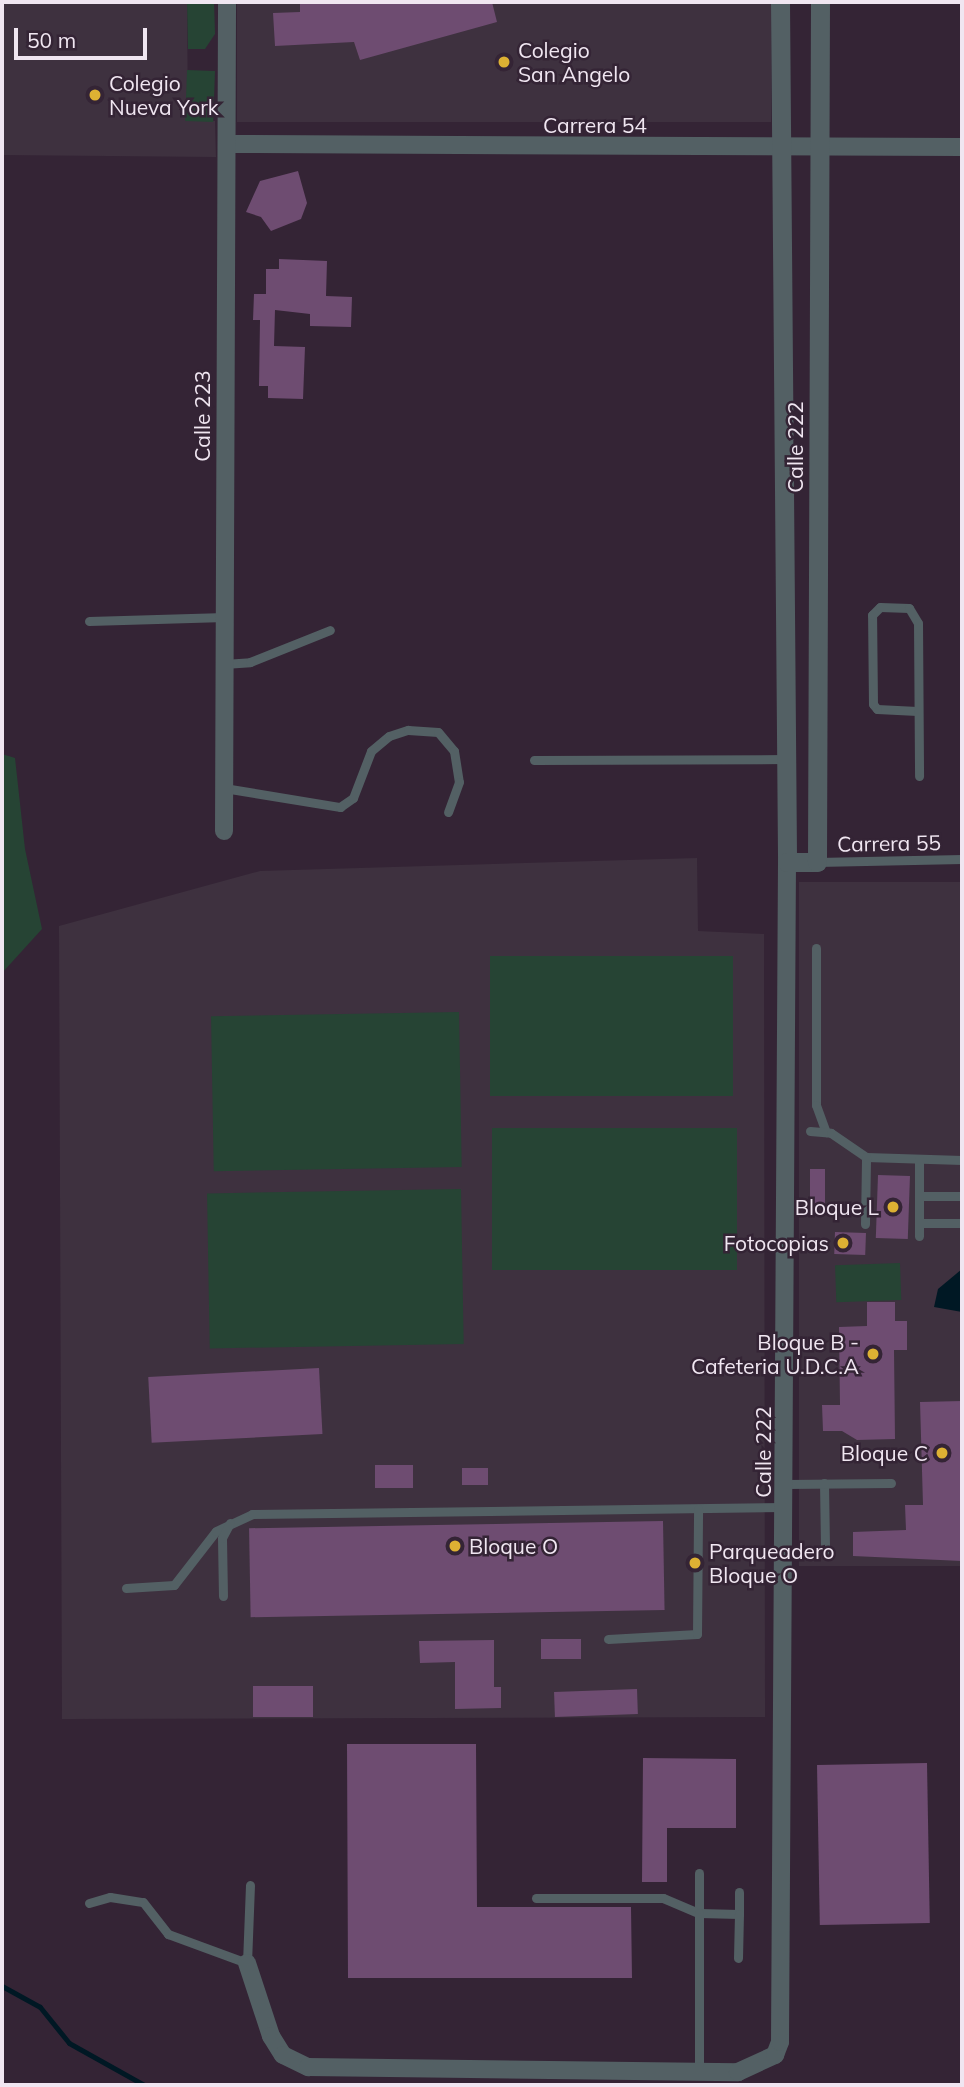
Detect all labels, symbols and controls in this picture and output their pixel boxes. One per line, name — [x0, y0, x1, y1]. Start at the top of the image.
scale bar — [18, 14, 150, 58]
text: 50 m — [27, 27, 76, 53]
place label: Colegio San Angelo — [518, 37, 630, 87]
marker: Colegio San Angelo — [496, 54, 512, 70]
place label: Colegio Nueva York — [109, 70, 219, 120]
marker: Colegio Nueva York — [87, 87, 103, 103]
street label: Carrera 54 — [543, 112, 647, 138]
street label: Calle 223 — [189, 370, 215, 462]
street label: Calle 222 — [782, 401, 808, 493]
street label: Carrera 55 — [837, 829, 941, 857]
place label: Bloque L — [795, 1194, 879, 1220]
marker: Bloque L — [885, 1199, 901, 1215]
place label: Fotocopias — [724, 1230, 829, 1256]
marker: Fotocopias — [835, 1235, 851, 1251]
place label: Bloque B - Cafeteria U.D.C.A — [691, 1329, 859, 1379]
marker: Bloque B - Cafeteria U.D.C.A — [865, 1346, 881, 1362]
street label: Calle 222 — [750, 1406, 776, 1498]
place label: Bloque C — [841, 1440, 928, 1466]
marker: Bloque C — [934, 1445, 950, 1461]
place label: Bloque O — [469, 1533, 558, 1559]
marker: Bloque O — [447, 1538, 463, 1554]
place label: Parqueadero Bloque O — [709, 1538, 834, 1588]
marker: Parqueadero Bloque O — [687, 1555, 703, 1571]

